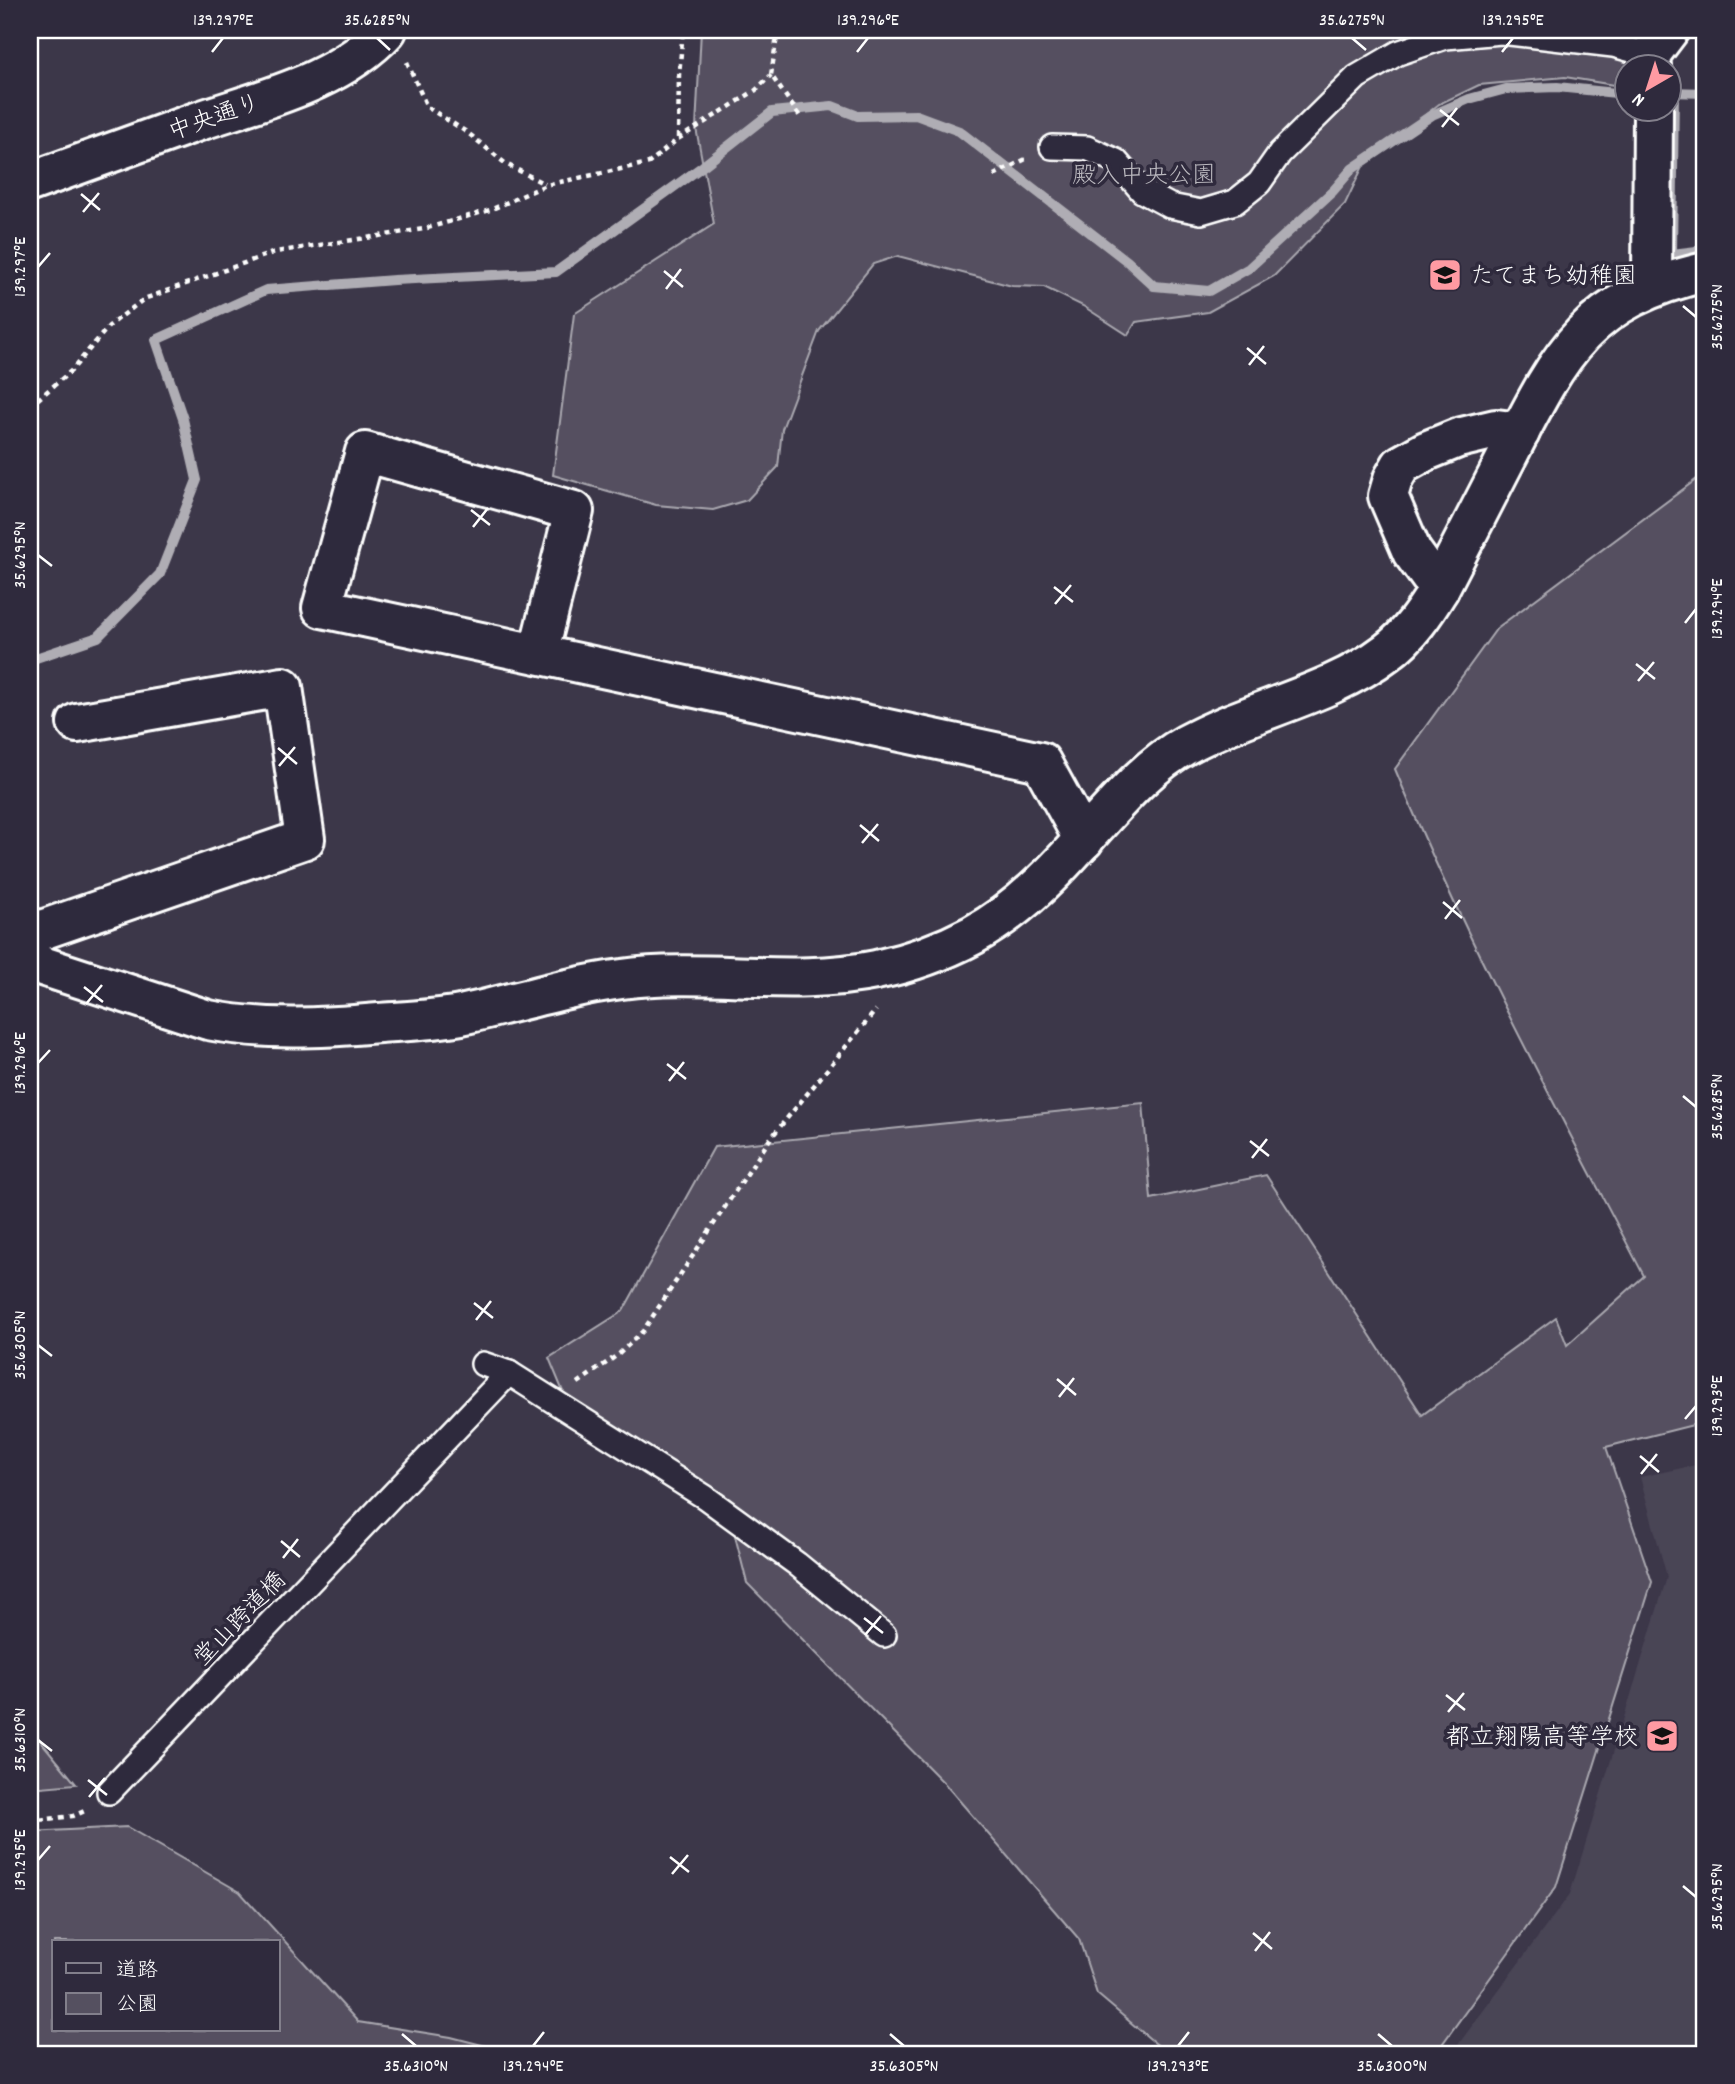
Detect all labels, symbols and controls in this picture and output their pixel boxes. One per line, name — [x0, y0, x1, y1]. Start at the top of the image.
text: 139.297°E — [193, 9, 253, 34]
text: 35.6285°N — [344, 9, 410, 34]
text: 139.296°E — [837, 9, 899, 34]
text: 35.6275°N — [1319, 9, 1385, 34]
text: 139.295°E — [1482, 9, 1544, 34]
north arrow — [1612, 52, 1682, 122]
text: N — [1627, 85, 1652, 112]
street label: 中央通り — [164, 87, 266, 151]
park label: 殿入中央公園 — [1072, 160, 1216, 194]
text: 139.297°E — [9, 237, 34, 297]
school or university icon: たてまち幼稚園 — [1426, 256, 1464, 294]
place label: たてまち幼稚園 — [1470, 261, 1637, 295]
text: 35.6275°N — [1706, 284, 1731, 350]
text: 35.6295°N — [9, 521, 34, 589]
text: 139.294°E — [1706, 579, 1731, 639]
text: 139.296°E — [9, 1032, 34, 1094]
text: 35.6285°N — [1706, 1074, 1731, 1140]
text: 35.6305°N — [9, 1311, 34, 1379]
text: 139.293°E — [1706, 1375, 1731, 1437]
street label: 堂山跨道橋 — [187, 1565, 295, 1675]
text: 35.6310°N — [9, 1708, 34, 1772]
school or university icon: 都立翔陽高等学校 — [1643, 1717, 1681, 1755]
place label: 都立翔陽高等学校 — [1446, 1722, 1638, 1756]
text: 139.295°E — [9, 1829, 34, 1891]
text: 35.6295°N — [1706, 1863, 1731, 1931]
legend — [52, 1940, 280, 2032]
text: 道路 — [116, 1957, 158, 1987]
text: 公園 — [116, 1991, 158, 2021]
text: 35.6310°N — [384, 2055, 448, 2080]
text: 139.294°E — [503, 2055, 563, 2080]
text: 35.6305°N — [870, 2055, 938, 2080]
text: 139.293°E — [1147, 2055, 1209, 2080]
text: 35.6300°N — [1357, 2055, 1427, 2080]

